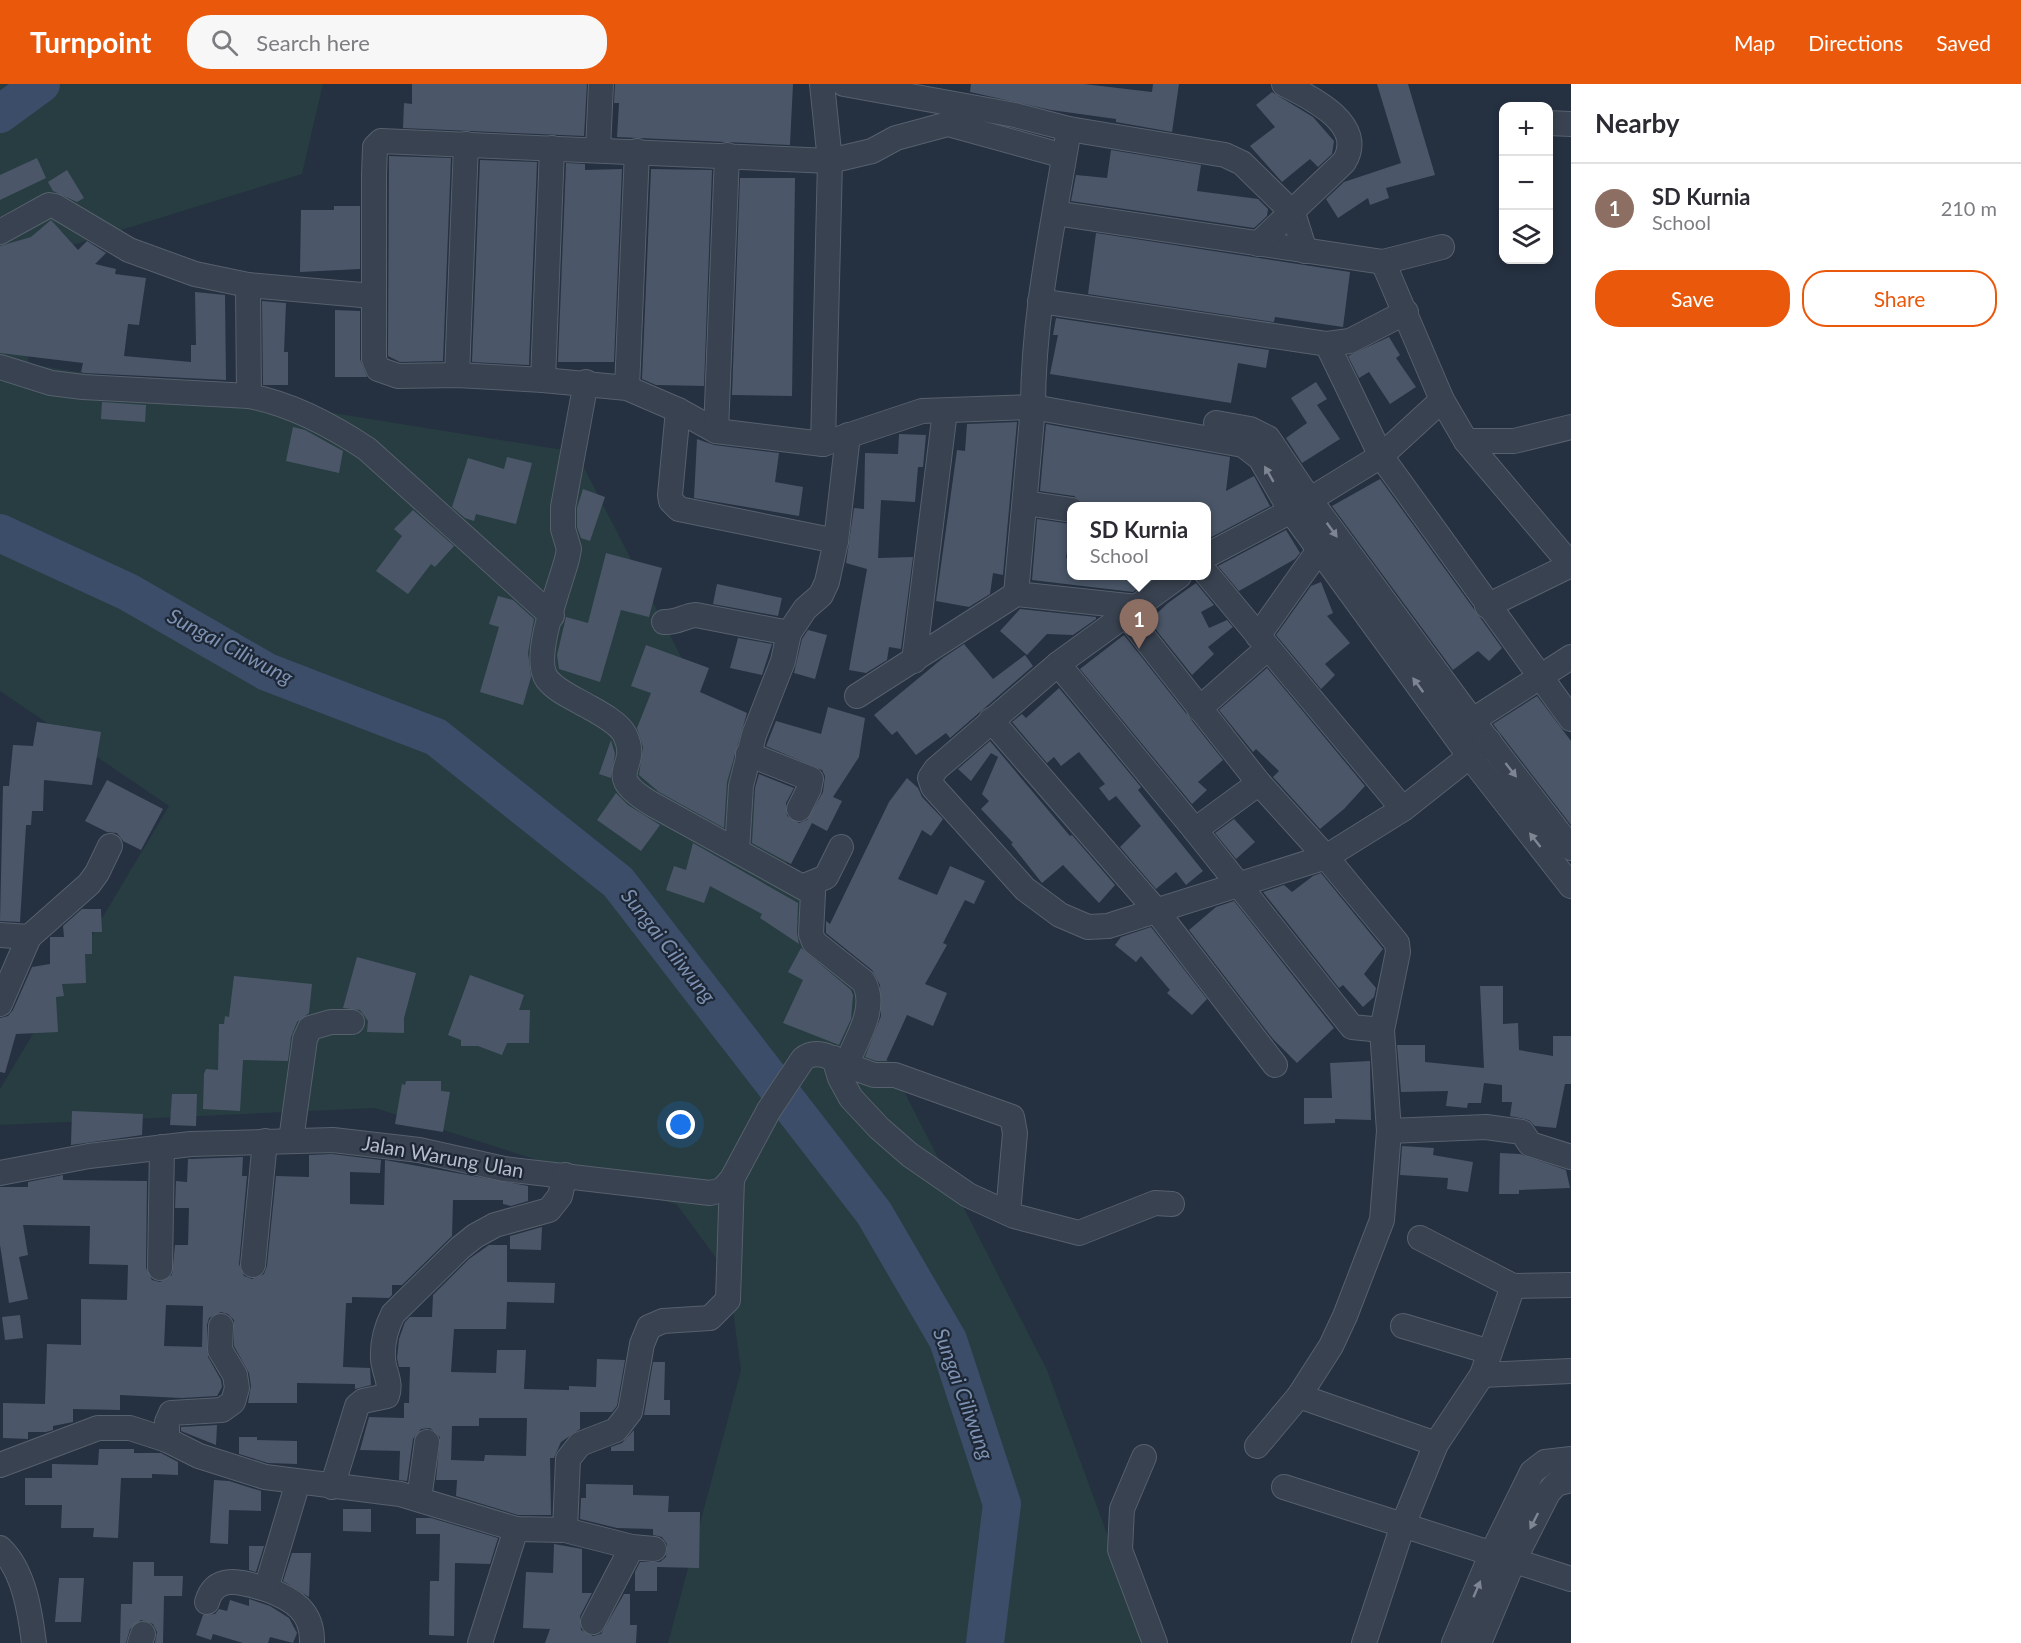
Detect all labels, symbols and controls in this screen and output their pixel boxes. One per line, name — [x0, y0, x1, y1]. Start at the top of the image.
search box — [187, 15, 607, 69]
text: Turnpoint — [30, 25, 151, 59]
icon: search — [208, 26, 241, 59]
text: Search here — [256, 29, 370, 56]
text: Map — [1734, 30, 1775, 55]
text: Directions — [1808, 30, 1903, 55]
text: Saved — [1936, 30, 1991, 55]
map controls — [1499, 102, 1553, 264]
button: + — [1499, 102, 1553, 156]
text: Nearby — [1595, 107, 1680, 139]
button: − — [1499, 156, 1553, 210]
text: SD Kurnia — [1652, 183, 1750, 210]
text: 1 — [1609, 196, 1620, 220]
text: 210 m — [1941, 196, 1997, 220]
button: layers — [1499, 210, 1553, 264]
text: School — [1652, 210, 1711, 234]
button: Save — [1595, 270, 1790, 327]
button: Share — [1802, 270, 1997, 327]
one-way arrow — [1264, 466, 1275, 482]
popup — [1067, 502, 1211, 580]
text: SD Kurnia — [1090, 516, 1188, 543]
one-way arrow — [1326, 521, 1338, 537]
text: School — [1090, 543, 1149, 567]
pin: 1 — [1120, 600, 1158, 649]
water label: Sungai Ciliwung — [164, 602, 298, 690]
one-way arrow — [1412, 677, 1424, 692]
one-way arrow — [1505, 763, 1517, 778]
one-way arrow — [1529, 833, 1541, 849]
water label: Sungai Ciliwung — [617, 883, 722, 1008]
your location — [666, 1110, 695, 1139]
street label: Jalan Warung Ulan — [361, 1130, 526, 1182]
water label: Sungai Ciliwung — [929, 1324, 1000, 1463]
one-way arrow — [1529, 1512, 1539, 1529]
one-way arrow — [1473, 1580, 1482, 1598]

